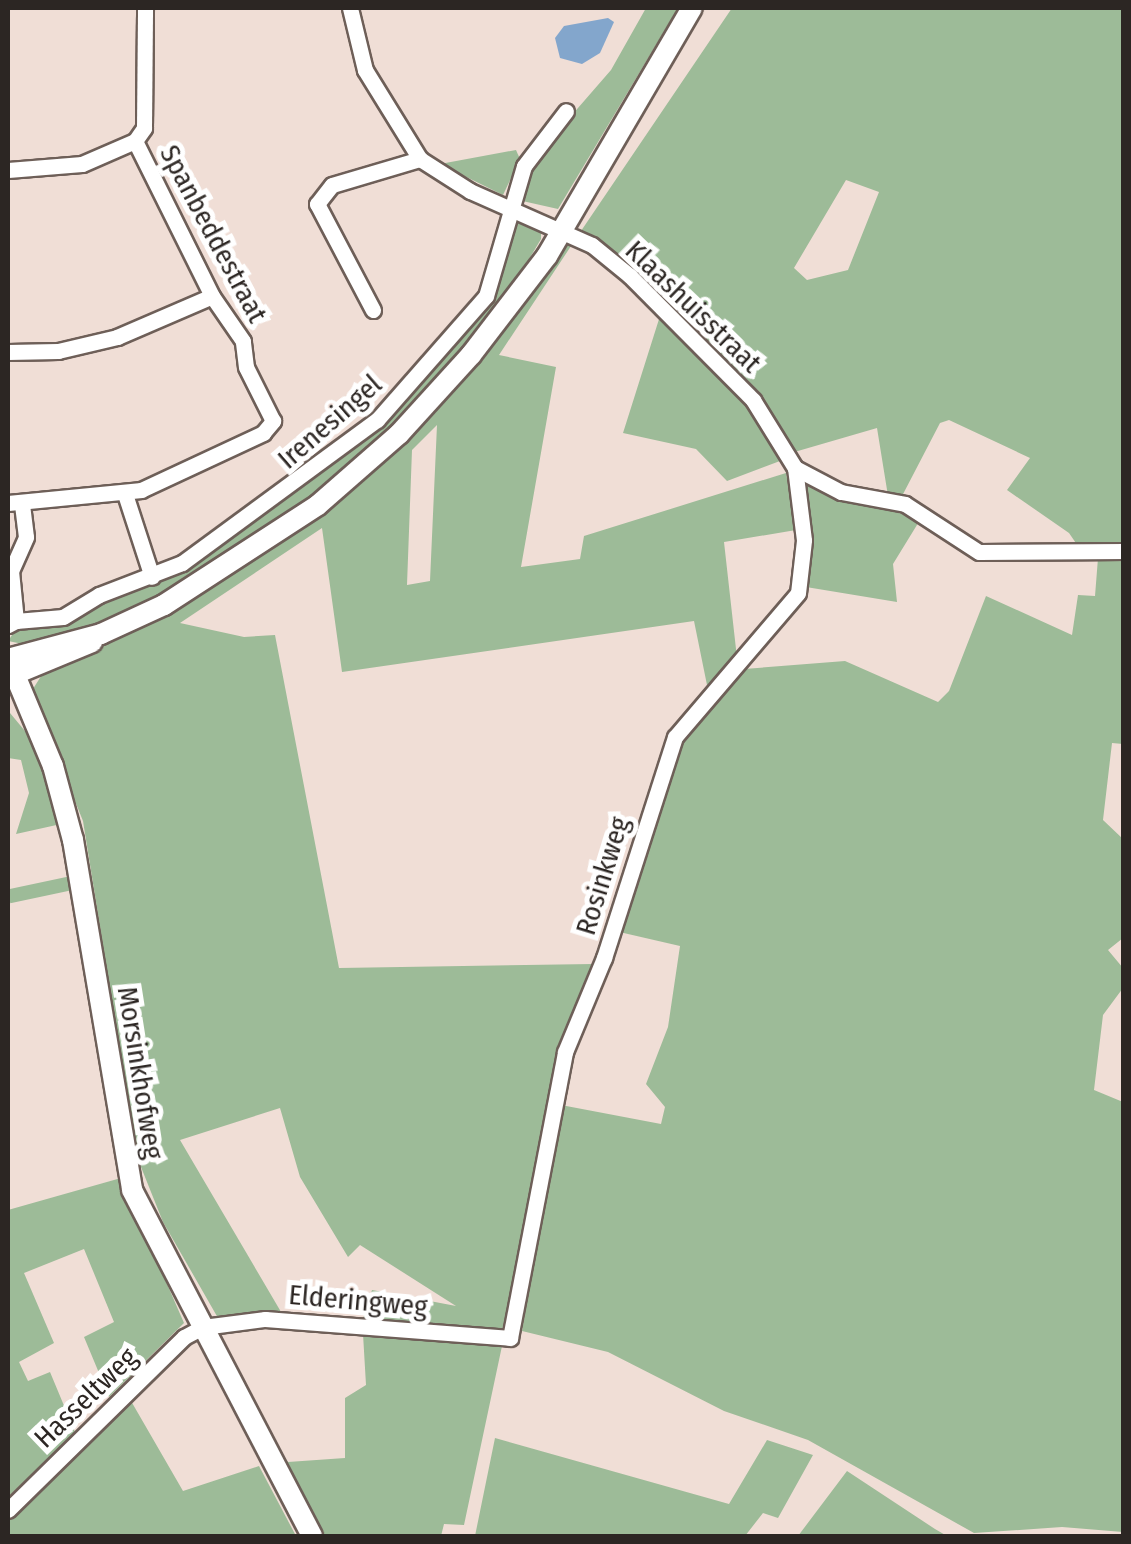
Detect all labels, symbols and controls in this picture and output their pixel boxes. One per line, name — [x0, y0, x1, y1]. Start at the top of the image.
street label: Spanbeddestraat — [152, 140, 274, 328]
street label: Klaashuisstraat — [618, 234, 768, 380]
street label: Irenesingel — [271, 368, 389, 476]
street label: Rosinkweg — [569, 813, 637, 939]
street label: Morsinkhofweg — [110, 984, 170, 1162]
street label: Elderingweg — [287, 1278, 429, 1324]
street label: Hasseltweg — [28, 1341, 144, 1455]

